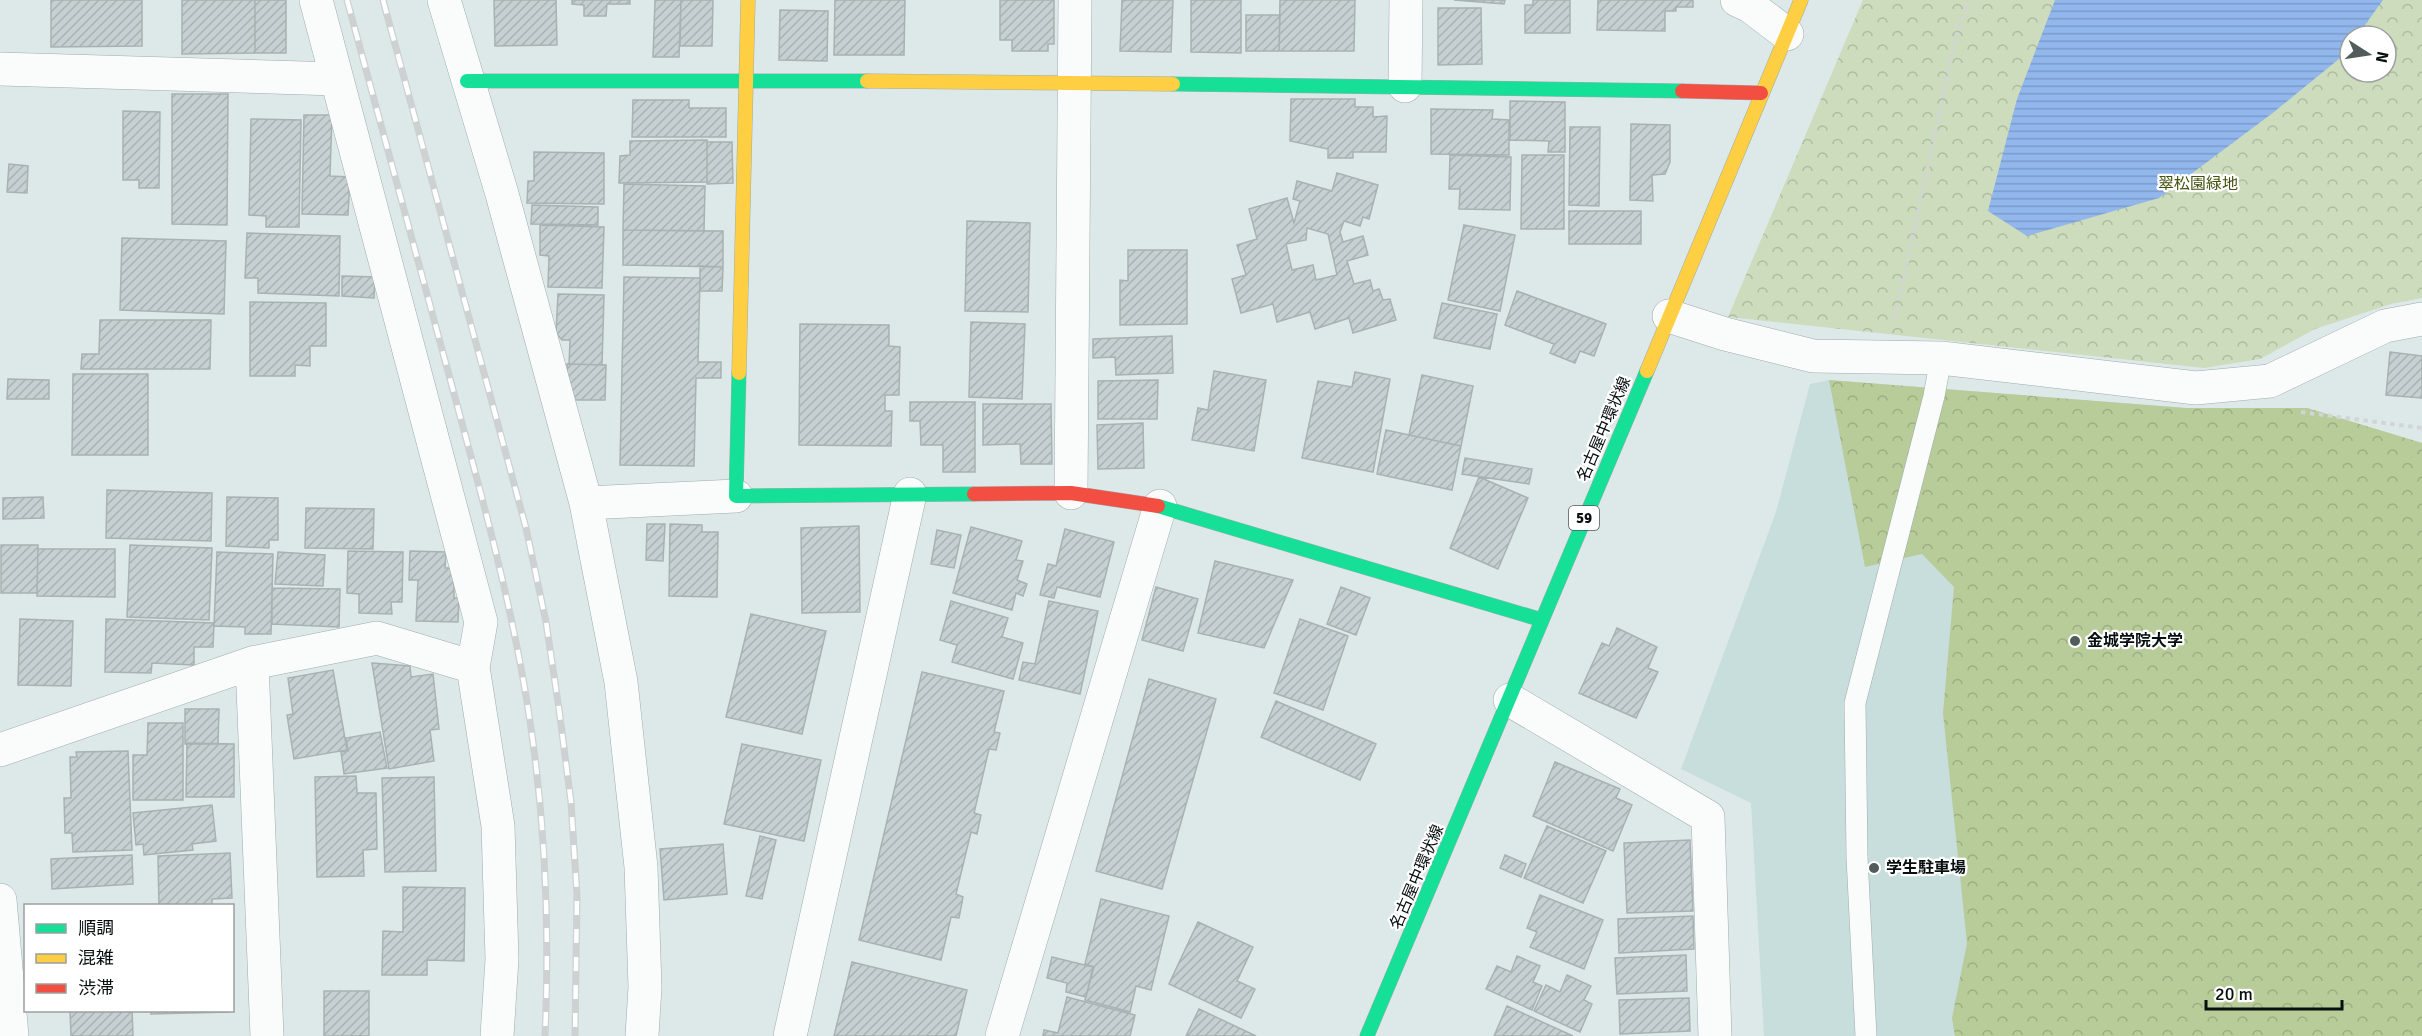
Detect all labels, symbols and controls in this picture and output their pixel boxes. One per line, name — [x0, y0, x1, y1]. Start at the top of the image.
north arrow — [2338, 24, 2398, 84]
text: N — [2371, 49, 2393, 64]
park label: 翠松園緑地 — [2158, 174, 2238, 194]
street label: 名古屋中環状線 — [1573, 374, 1635, 484]
road number: 59 — [1569, 506, 1599, 530]
place label: 金城学院大学 — [2087, 631, 2183, 651]
marker: 金城学院大学 — [2068, 634, 2082, 648]
street label: 名古屋中環状線 — [1386, 822, 1448, 932]
place label: 学生駐車場 — [1886, 858, 1966, 878]
marker: 学生駐車場 — [1867, 861, 1881, 875]
legend — [24, 904, 234, 1012]
text: 順調 — [78, 917, 114, 939]
text: 混雑 — [78, 947, 114, 969]
scale bar — [2206, 973, 2342, 1011]
text: 渋滞 — [78, 977, 114, 999]
text: 20 m — [2215, 983, 2253, 1005]

